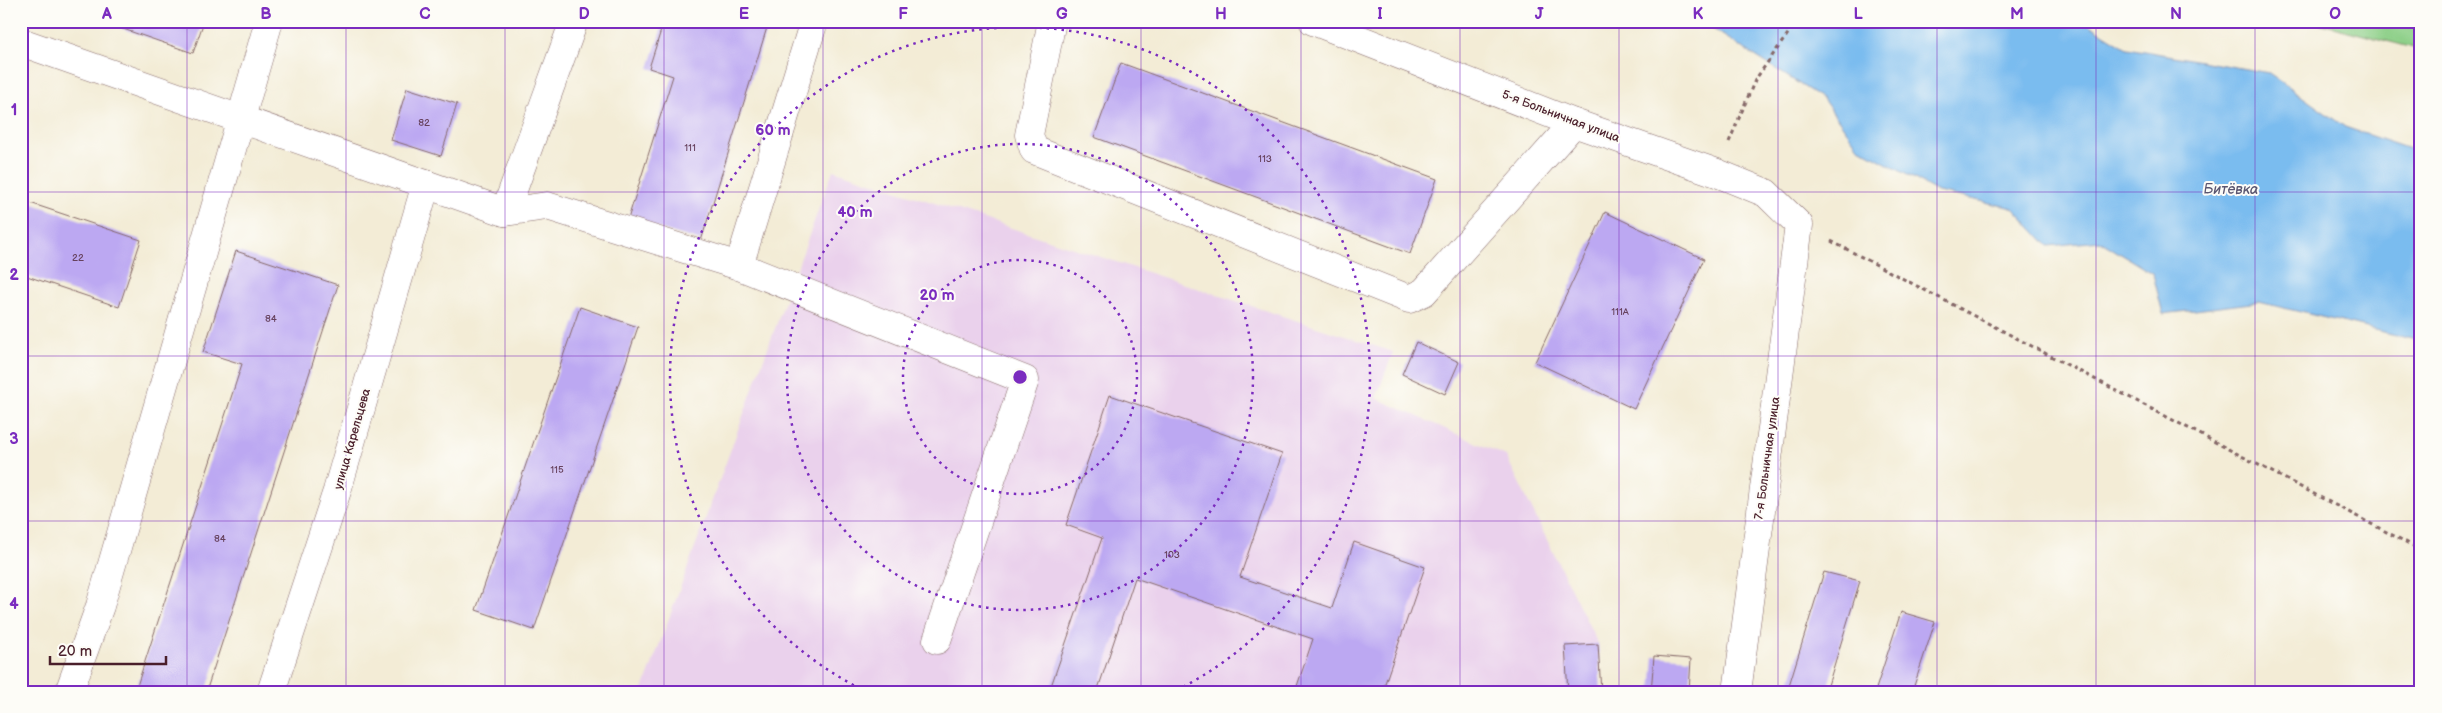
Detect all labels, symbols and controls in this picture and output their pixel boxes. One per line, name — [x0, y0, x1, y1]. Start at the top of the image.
text: A — [101, 5, 112, 24]
text: B — [260, 5, 272, 24]
text: C — [419, 5, 431, 24]
text: D — [578, 5, 590, 24]
text: E — [739, 5, 749, 24]
text: F — [898, 5, 908, 24]
text: G — [1056, 5, 1068, 24]
text: H — [1215, 5, 1227, 24]
text: I — [1377, 5, 1383, 24]
text: J — [1535, 5, 1544, 24]
text: K — [1693, 5, 1704, 24]
text: L — [1853, 5, 1863, 24]
text: M — [2010, 5, 2024, 24]
text: N — [2170, 5, 2182, 24]
text: O — [2329, 5, 2341, 24]
street label: 5-я Больничная улица — [1500, 87, 1622, 146]
text: 1 — [11, 101, 17, 120]
house number: 82 — [418, 117, 430, 129]
text: 60 m — [755, 121, 791, 140]
house number: 111 — [684, 142, 696, 154]
house number: 113 — [1258, 153, 1272, 165]
water label: Битёвка — [2204, 181, 2258, 198]
text: 40 m — [837, 203, 873, 222]
house number: 22 — [72, 252, 84, 264]
text: 2 — [9, 266, 19, 285]
text: 20 m — [920, 286, 955, 305]
house number: 111А — [1611, 306, 1630, 318]
house number: 84 — [265, 313, 277, 325]
centre of rings — [1011, 368, 1029, 386]
street label: улица Карельцева — [331, 387, 374, 491]
street label: 7-я Больничная улица — [1751, 396, 1784, 521]
text: 3 — [9, 430, 19, 449]
house number: 115 — [550, 464, 564, 476]
house number: 84 — [214, 533, 226, 545]
house number: 103 — [1164, 549, 1180, 561]
text: 4 — [9, 595, 19, 614]
scale bar — [50, 633, 166, 665]
text: 20 m — [58, 642, 92, 661]

